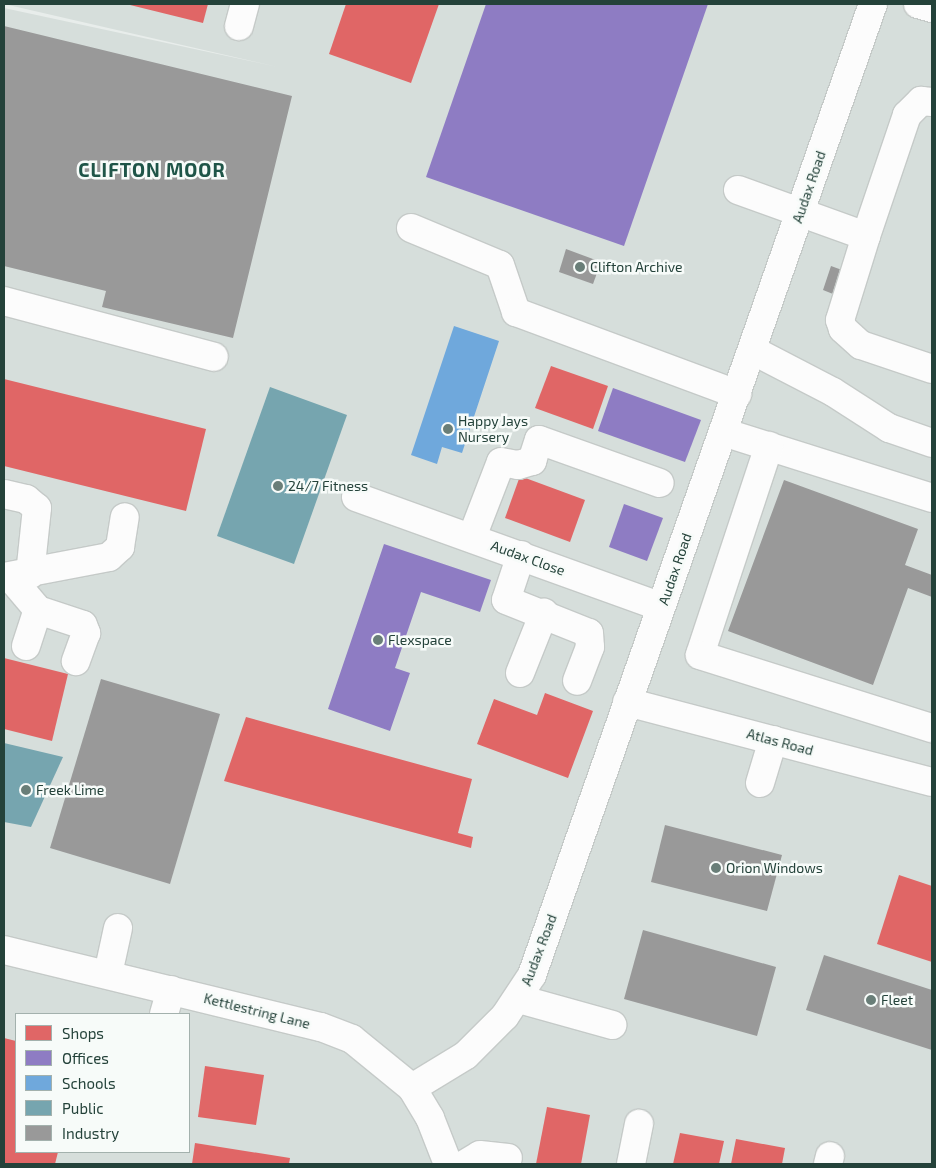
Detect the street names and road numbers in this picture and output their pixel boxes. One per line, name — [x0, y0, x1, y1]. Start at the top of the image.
street label: Audax Road — [789, 149, 829, 225]
street label: Audax Road — [655, 531, 695, 607]
street label: Audax Close — [489, 537, 567, 579]
street label: Atlas Road — [745, 725, 815, 759]
street label: Audax Road — [518, 912, 560, 988]
street label: Kettlestring Lane — [202, 990, 312, 1032]

